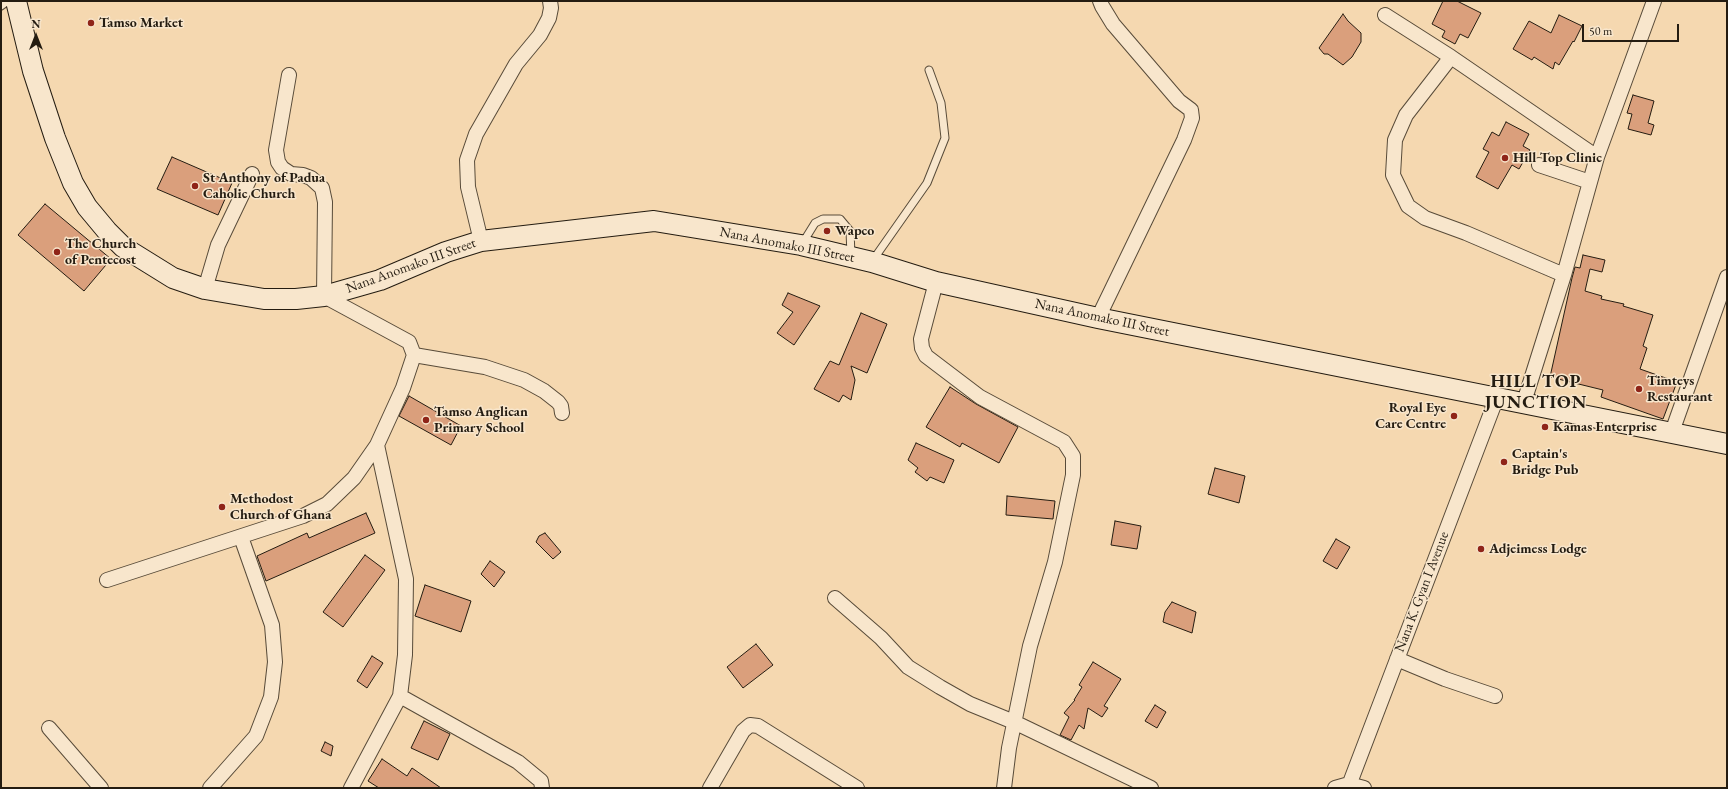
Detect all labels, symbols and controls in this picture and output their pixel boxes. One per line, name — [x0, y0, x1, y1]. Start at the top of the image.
place label: Tamso Market — [99, 15, 183, 31]
north arrow — [16, 16, 56, 56]
scale bar — [1584, 16, 1681, 42]
text: N — [32, 17, 40, 31]
marker: Tamso Market — [86, 18, 96, 28]
text: 50 m — [1589, 23, 1612, 39]
place label: Hill Top Clinic — [1513, 150, 1602, 166]
marker: Hill Top Clinic — [1500, 153, 1510, 163]
place label: St Anthony of Padua Caholic Church — [203, 170, 325, 202]
marker: St Anthony of Padua Caholic Church — [190, 181, 200, 191]
place label: Wapco — [835, 223, 874, 239]
street label: Nana Anomako III Street — [718, 224, 856, 266]
marker: Wapco — [822, 226, 832, 236]
street label: Nana Anomako III Street — [344, 235, 478, 297]
place label: The Church of Pentecost — [65, 236, 136, 268]
marker: The Church of Pentecost — [52, 247, 62, 257]
street label: Nana Anomako III Street — [1033, 296, 1171, 340]
district label: HILL TOP JUNCTION — [1485, 371, 1587, 414]
place label: Timteys Restaurant — [1647, 373, 1712, 406]
marker: Timteys Restaurant — [1634, 384, 1644, 394]
place label: Royal Eye Care Centre — [1375, 400, 1446, 432]
place label: Tamso Anglican Primary School — [434, 404, 528, 436]
marker: Royal Eye Care Centre — [1449, 411, 1459, 421]
marker: Tamso Anglican Primary School — [421, 415, 431, 425]
place label: Kamas Enterprise — [1553, 419, 1657, 435]
marker: Kamas Enterprise — [1540, 422, 1550, 432]
place label: Captain's Bridge Pub — [1512, 446, 1578, 478]
marker: Captain's Bridge Pub — [1499, 457, 1509, 467]
place label: Methodost Church of Ghana — [230, 491, 331, 524]
marker: Methodost Church of Ghana — [217, 502, 227, 512]
street label: Nana K. Gyan I Avenue — [1391, 529, 1453, 655]
place label: Adjeimess Lodge — [1489, 541, 1587, 557]
marker: Adjeimess Lodge — [1476, 544, 1486, 554]

